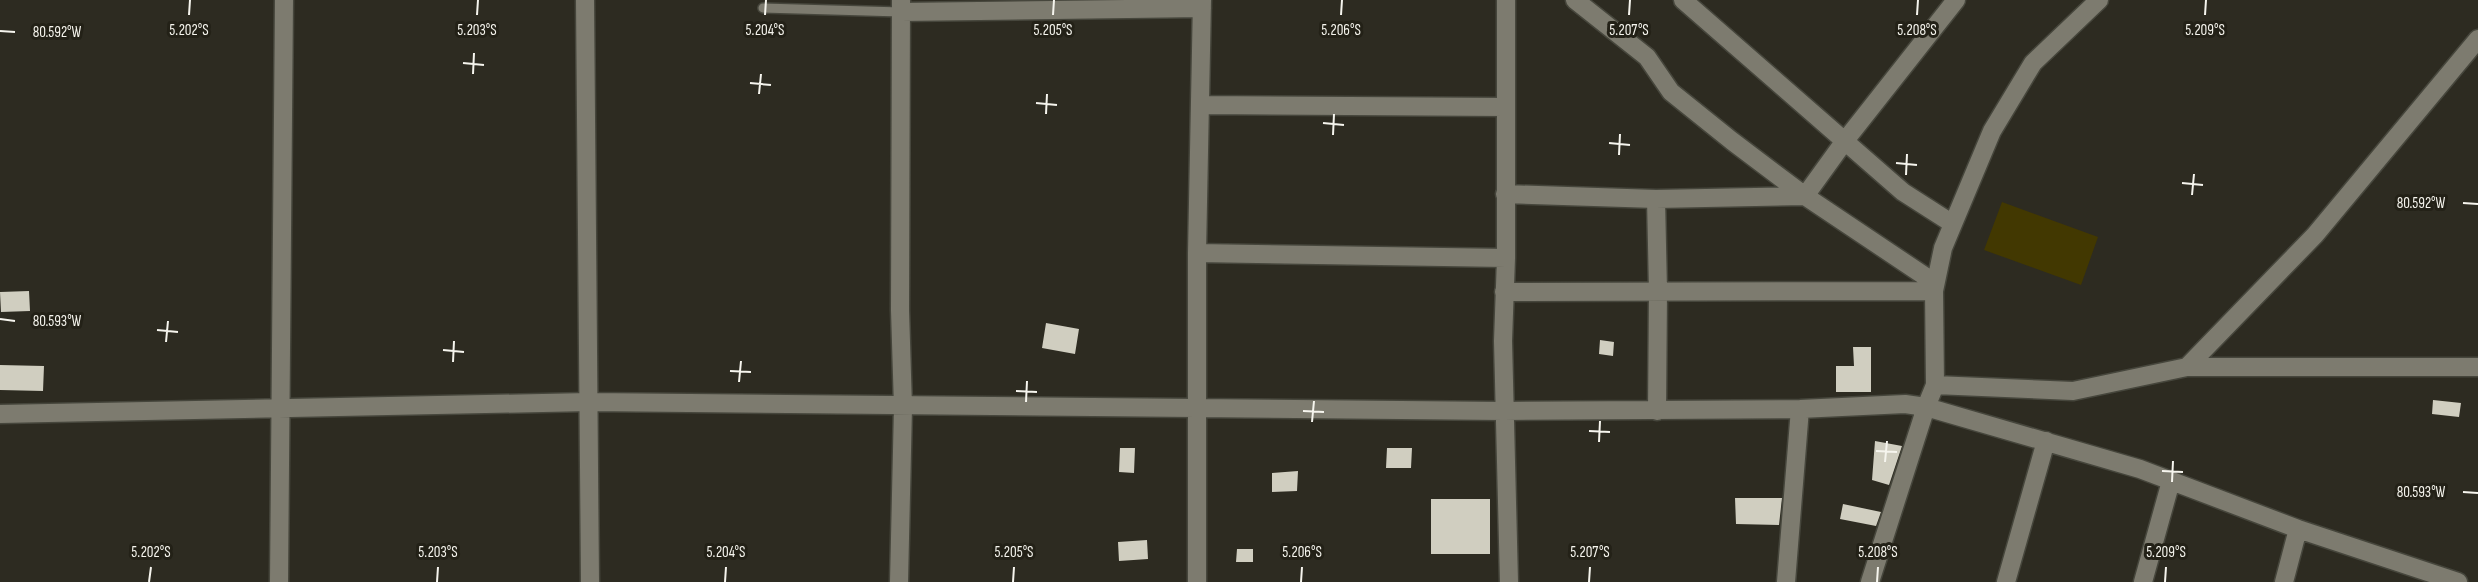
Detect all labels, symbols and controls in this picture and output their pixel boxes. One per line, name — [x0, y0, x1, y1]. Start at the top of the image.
text: 5.202°S — [169, 21, 209, 40]
text: 5.203°S — [457, 21, 497, 40]
text: 5.204°S — [746, 21, 784, 40]
text: 5.205°S — [1033, 21, 1073, 40]
text: 5.206°S — [1321, 21, 1361, 40]
text: 5.207°S — [1609, 21, 1649, 40]
text: 5.208°S — [1897, 21, 1937, 40]
text: 5.209°S — [2185, 21, 2225, 40]
text: 80.592°W — [33, 23, 82, 42]
text: 80.592°W — [2397, 194, 2446, 213]
text: 80.593°W — [33, 312, 82, 331]
text: 80.593°W — [2397, 483, 2446, 502]
text: 5.202°S — [131, 543, 171, 562]
text: 5.203°S — [418, 543, 458, 562]
text: 5.204°S — [707, 543, 745, 562]
text: 5.205°S — [994, 543, 1034, 562]
text: 5.206°S — [1282, 543, 1322, 562]
text: 5.207°S — [1570, 543, 1610, 562]
text: 5.208°S — [1858, 543, 1898, 562]
text: 5.209°S — [2146, 543, 2186, 562]

